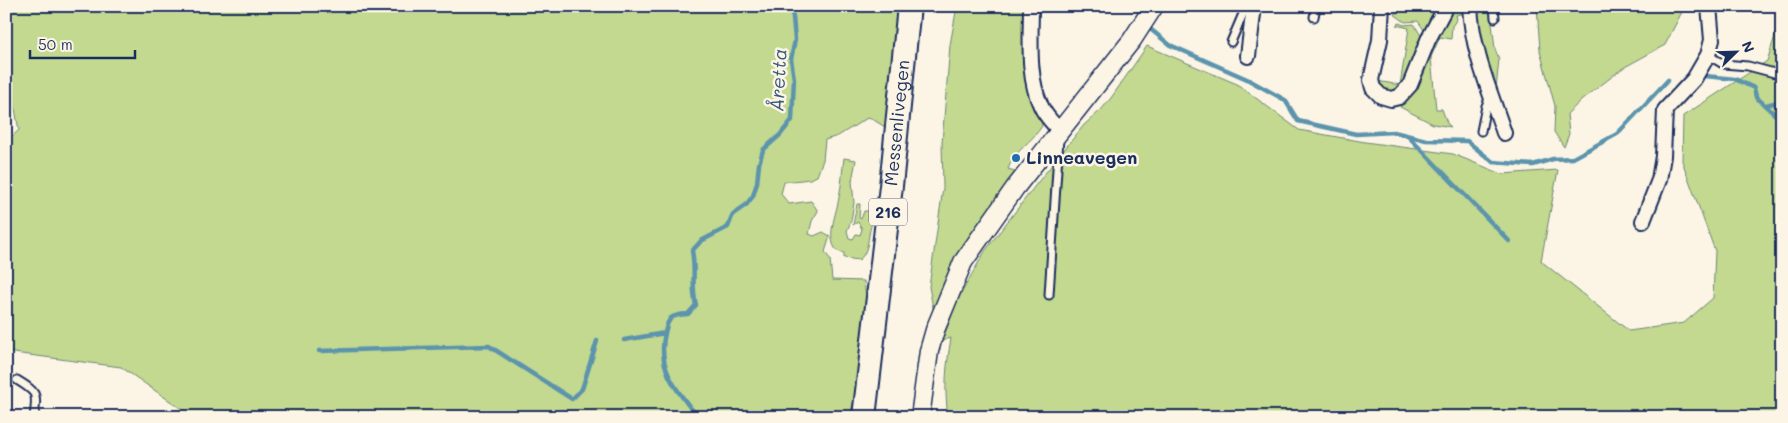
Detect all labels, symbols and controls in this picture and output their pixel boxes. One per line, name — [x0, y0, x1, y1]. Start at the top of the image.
scale bar — [30, 28, 135, 60]
north arrow — [1710, 28, 1760, 78]
text: 50 m — [38, 34, 73, 54]
text: N — [1738, 38, 1759, 55]
water label: Åretta — [763, 48, 792, 112]
street label: Messenlivegen — [878, 59, 915, 187]
place label: Linneavegen — [1026, 145, 1137, 169]
marker: Linneavegen — [1010, 152, 1022, 164]
road number: 216 — [869, 198, 907, 226]

